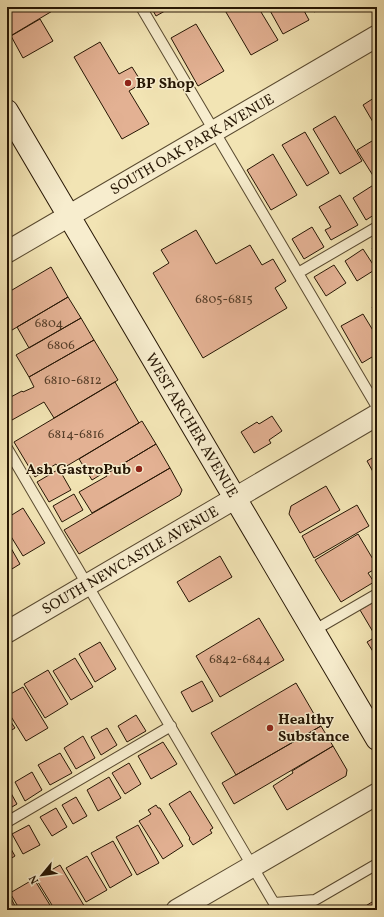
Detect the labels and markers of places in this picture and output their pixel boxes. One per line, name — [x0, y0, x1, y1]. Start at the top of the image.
place label: BP Shop — [136, 74, 194, 95]
marker: BP Shop — [123, 78, 133, 88]
place label: Ash GastroPub — [26, 460, 131, 481]
marker: Ash GastroPub — [134, 464, 144, 474]
place label: Healthy Substance — [278, 710, 350, 748]
marker: Healthy Substance — [265, 723, 275, 733]

